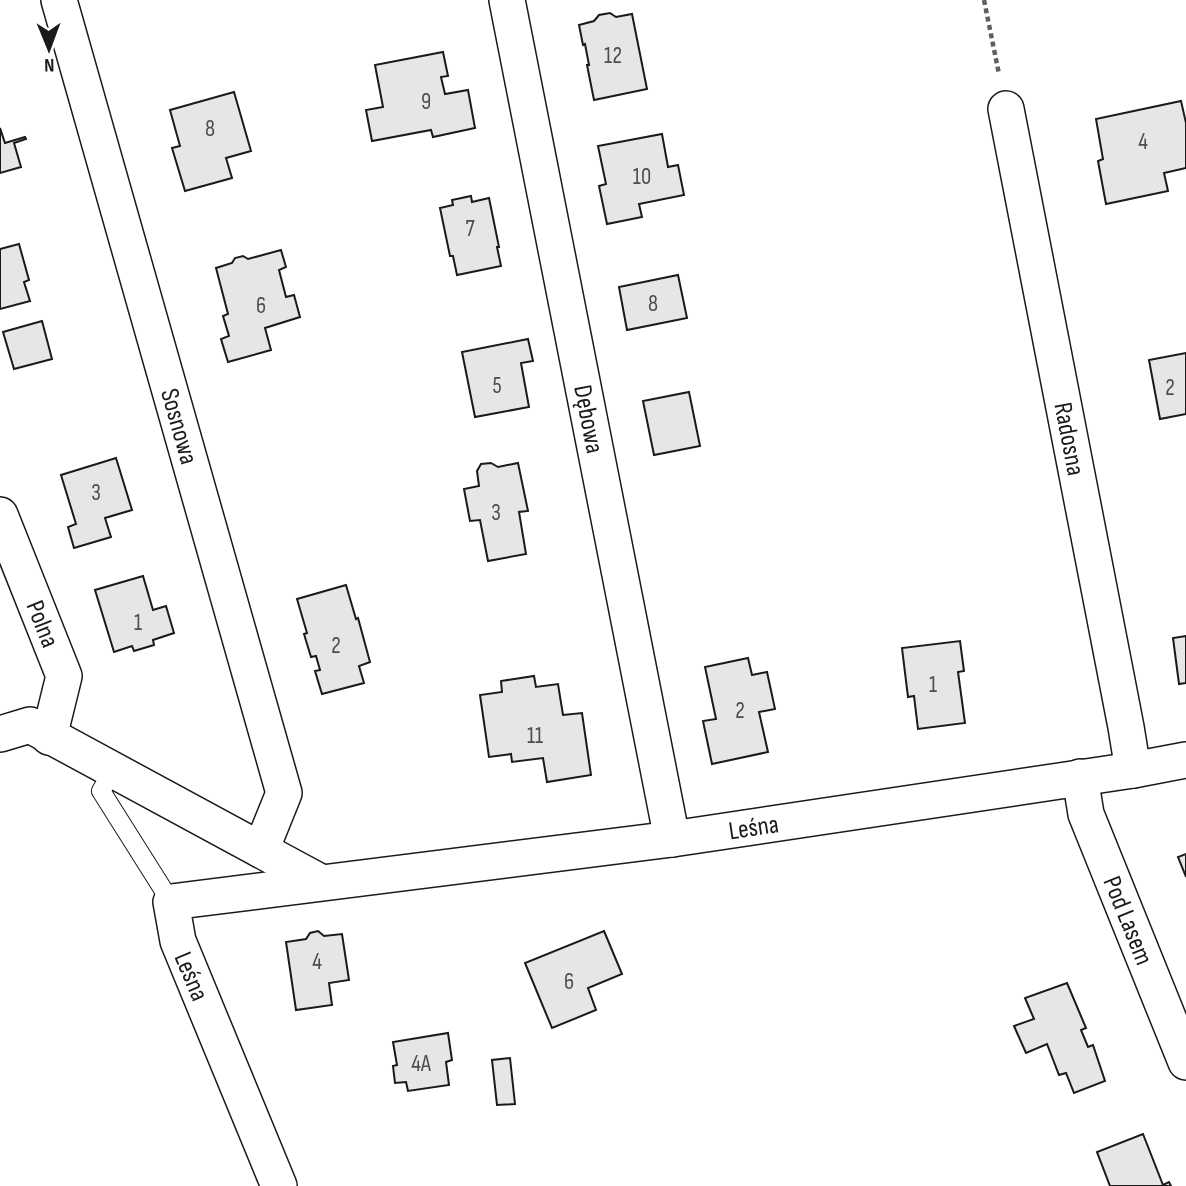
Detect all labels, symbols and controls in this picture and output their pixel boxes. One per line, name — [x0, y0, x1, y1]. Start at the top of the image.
north arrow — [14, 14, 84, 84]
house number: 12 — [604, 42, 622, 70]
text: N — [44, 53, 55, 76]
house number: 9 — [421, 88, 431, 116]
house number: 8 — [205, 115, 215, 143]
house number: 4 — [1138, 128, 1148, 156]
house number: 10 — [633, 163, 651, 191]
house number: 7 — [465, 215, 475, 243]
house number: 8 — [648, 290, 658, 318]
house number: 6 — [256, 292, 266, 320]
house number: 5 — [492, 372, 502, 400]
house number: 2 — [1165, 374, 1175, 402]
street label: Dębowa — [566, 382, 610, 456]
street label: Sosnowa — [153, 385, 204, 468]
street label: Radosna — [1046, 400, 1091, 478]
house number: 3 — [91, 479, 101, 507]
house number: 3 — [491, 499, 501, 527]
street label: Polna — [19, 596, 65, 652]
house number: 1 — [134, 609, 142, 637]
house number: 2 — [331, 632, 341, 660]
house number: 1 — [929, 671, 937, 699]
house number: 2 — [735, 697, 745, 725]
house number: 11 — [527, 722, 543, 750]
street label: Leśna — [727, 809, 781, 847]
street label: Pod Lasem — [1096, 872, 1159, 970]
street label: Leśna — [167, 947, 215, 1006]
house number: 4 — [312, 948, 322, 976]
house number: 6 — [564, 968, 574, 996]
house number: 4A — [411, 1050, 431, 1078]

